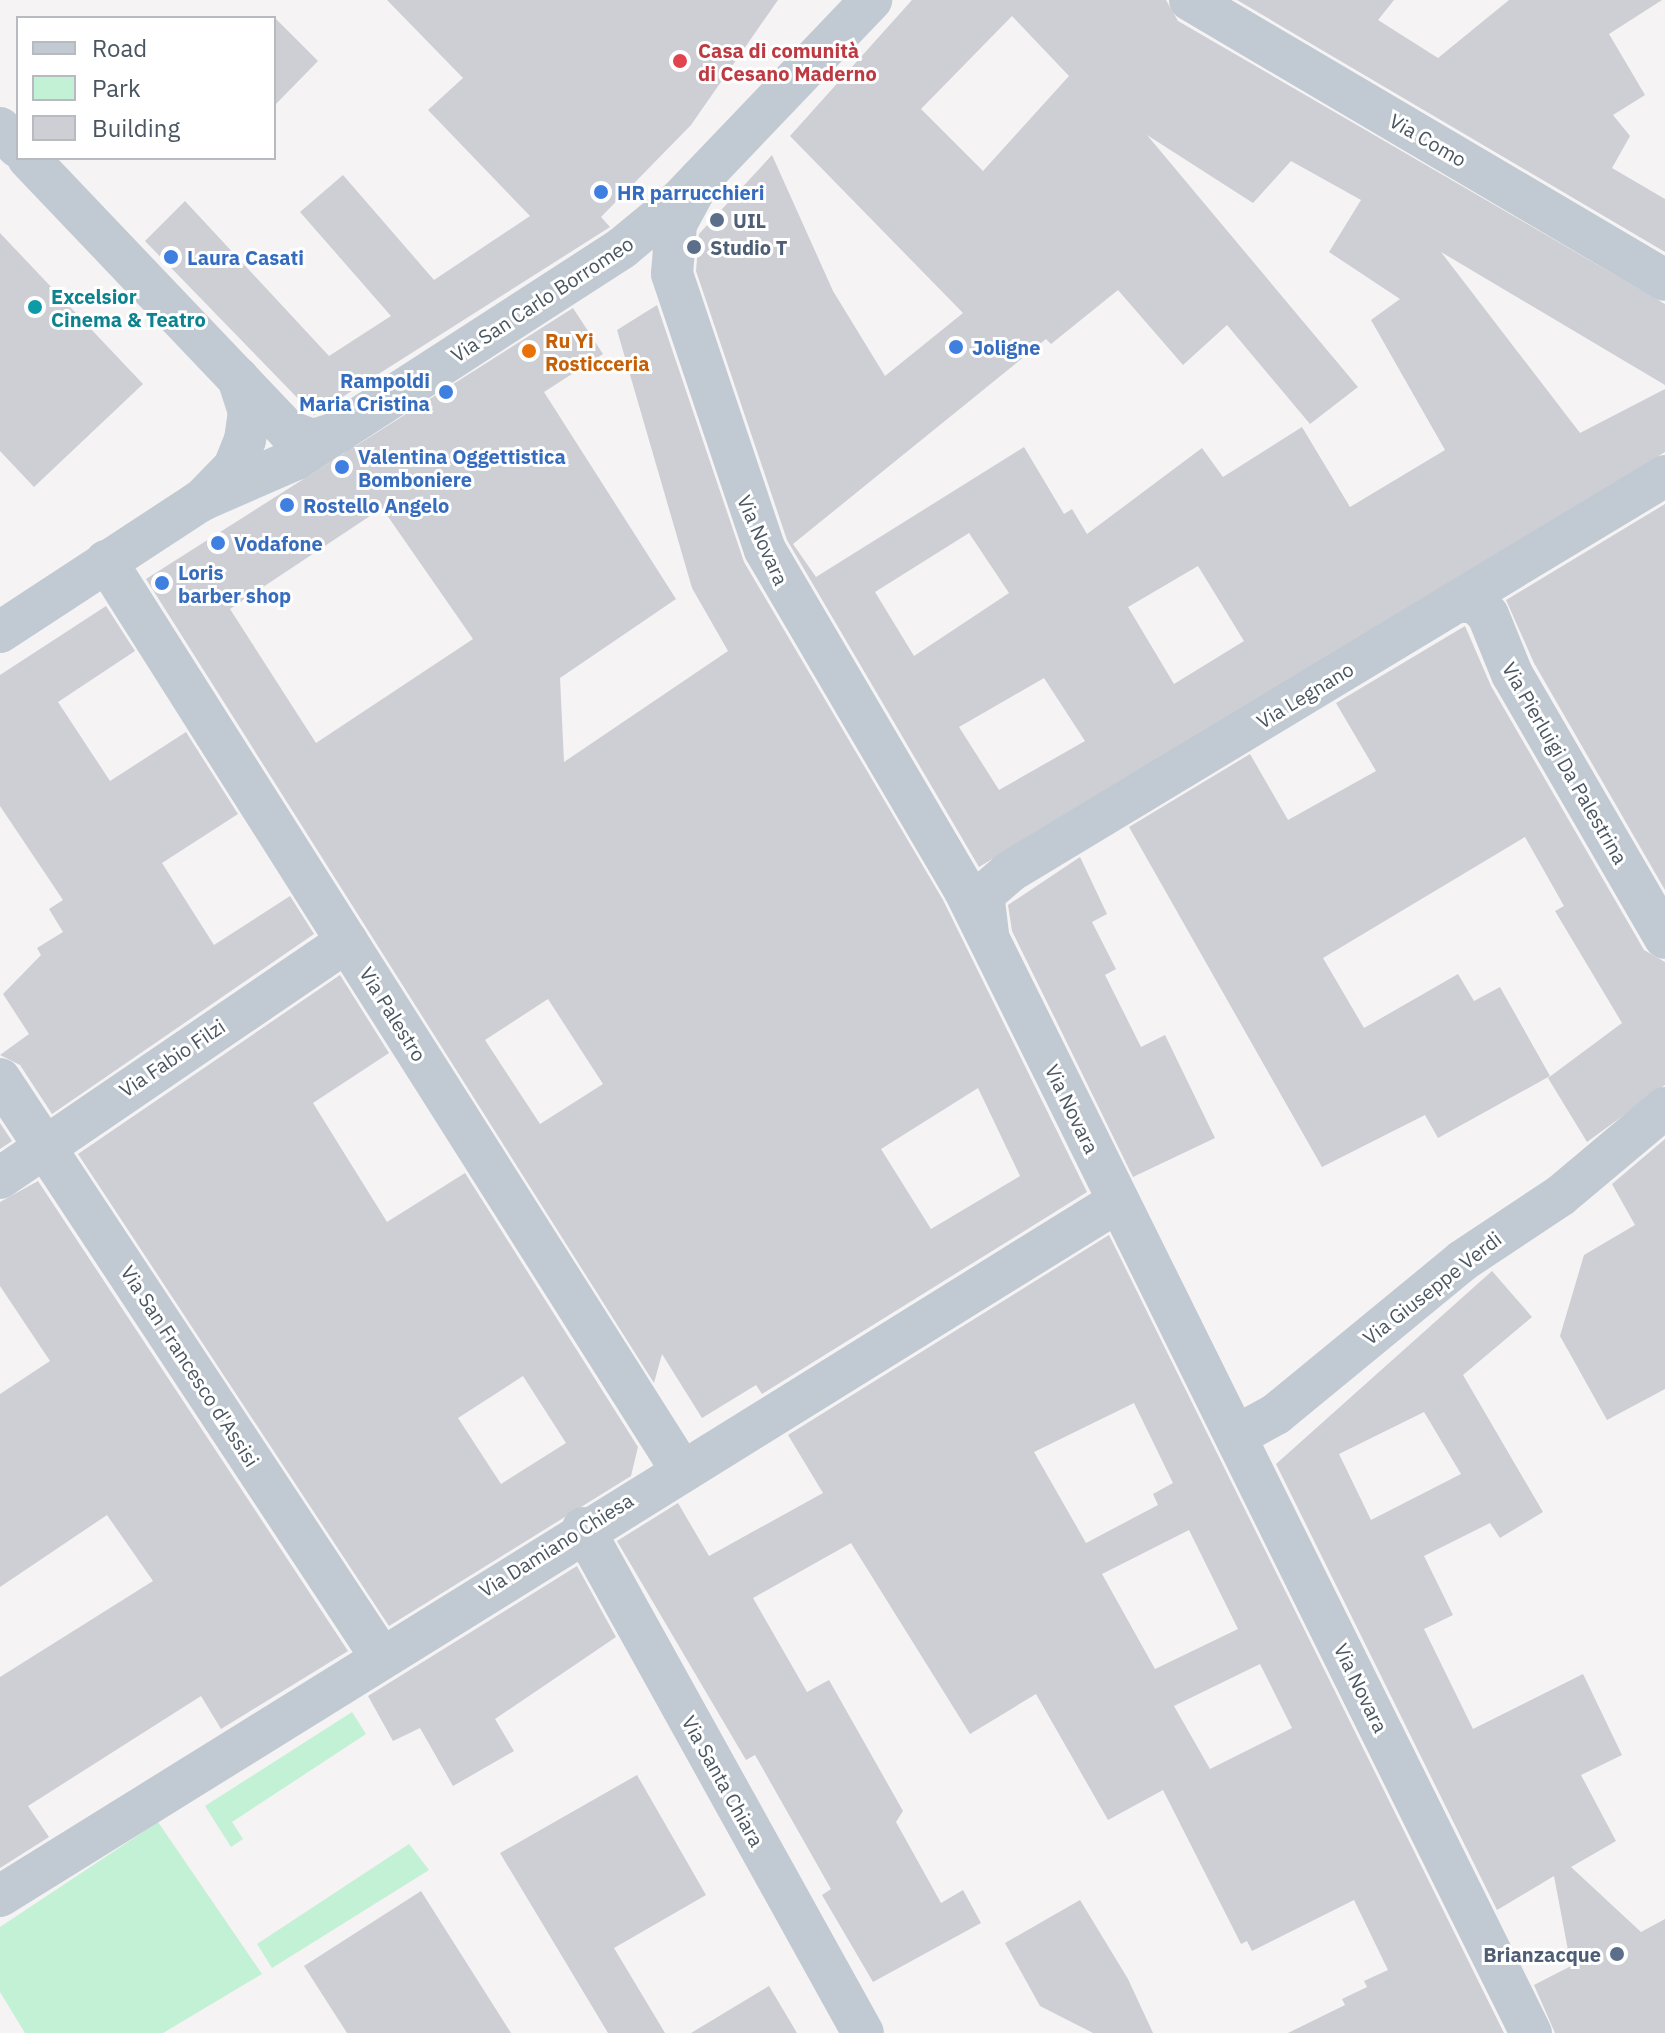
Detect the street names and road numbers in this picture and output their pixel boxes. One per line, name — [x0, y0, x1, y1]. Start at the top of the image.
street label: Via Como — [1385, 108, 1471, 172]
street label: Via San Carlo Borromeo — [446, 231, 638, 367]
street label: Via Novara — [733, 491, 793, 589]
street label: Via Legnano — [1252, 657, 1358, 733]
street label: Via Pierluigi Da Palestrina — [1497, 658, 1633, 868]
street label: Via Palestro — [355, 962, 431, 1066]
street label: Via Fabio Filzi — [115, 1014, 229, 1102]
street label: Via Novara — [1040, 1061, 1104, 1157]
street label: Via Giuseppe Verdi — [1358, 1227, 1506, 1349]
street label: Via San Francesco d'Assisi — [116, 1261, 264, 1471]
street label: Via Damiano Chiesa — [474, 1488, 638, 1602]
street label: Via Novara — [1329, 1640, 1393, 1736]
street label: Via Santa Chiara — [677, 1711, 769, 1851]

